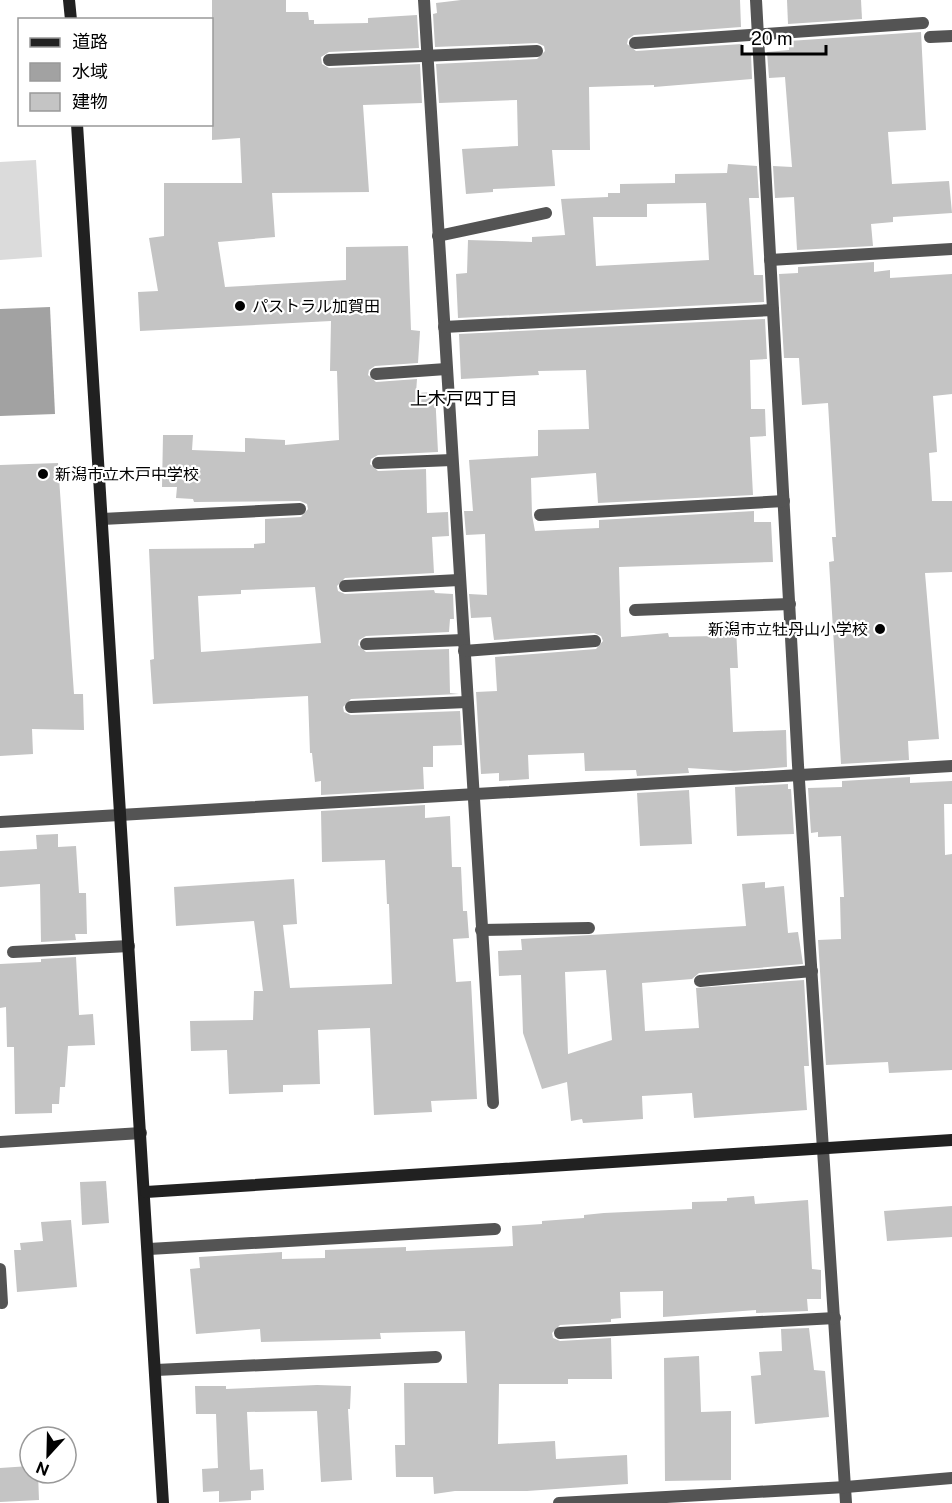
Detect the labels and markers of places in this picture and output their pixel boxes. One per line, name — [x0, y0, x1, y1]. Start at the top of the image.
place label: パストラル加賀田 — [252, 297, 380, 316]
marker: パストラル加賀田 — [233, 299, 247, 313]
place label: 新潟市立木戸中学校 — [55, 465, 199, 484]
marker: 新潟市立木戸中学校 — [36, 467, 50, 481]
place label: 新潟市立牡丹山小学校 — [708, 620, 868, 639]
marker: 新潟市立牡丹山小学校 — [873, 622, 887, 636]

